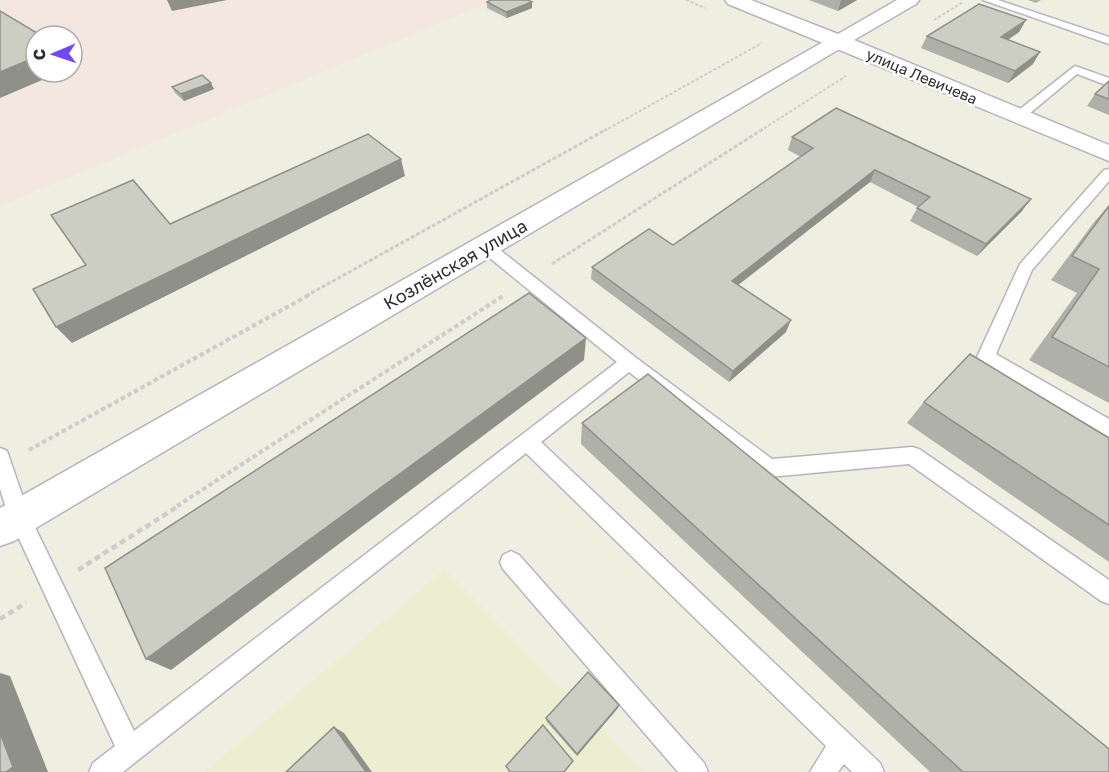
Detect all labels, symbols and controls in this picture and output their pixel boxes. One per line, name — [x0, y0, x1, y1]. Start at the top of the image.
north arrow — [24, 24, 84, 84]
street label: улица Левичева — [864, 45, 980, 107]
text: С — [29, 48, 49, 61]
street label: Козлёнская улица — [379, 214, 531, 314]

